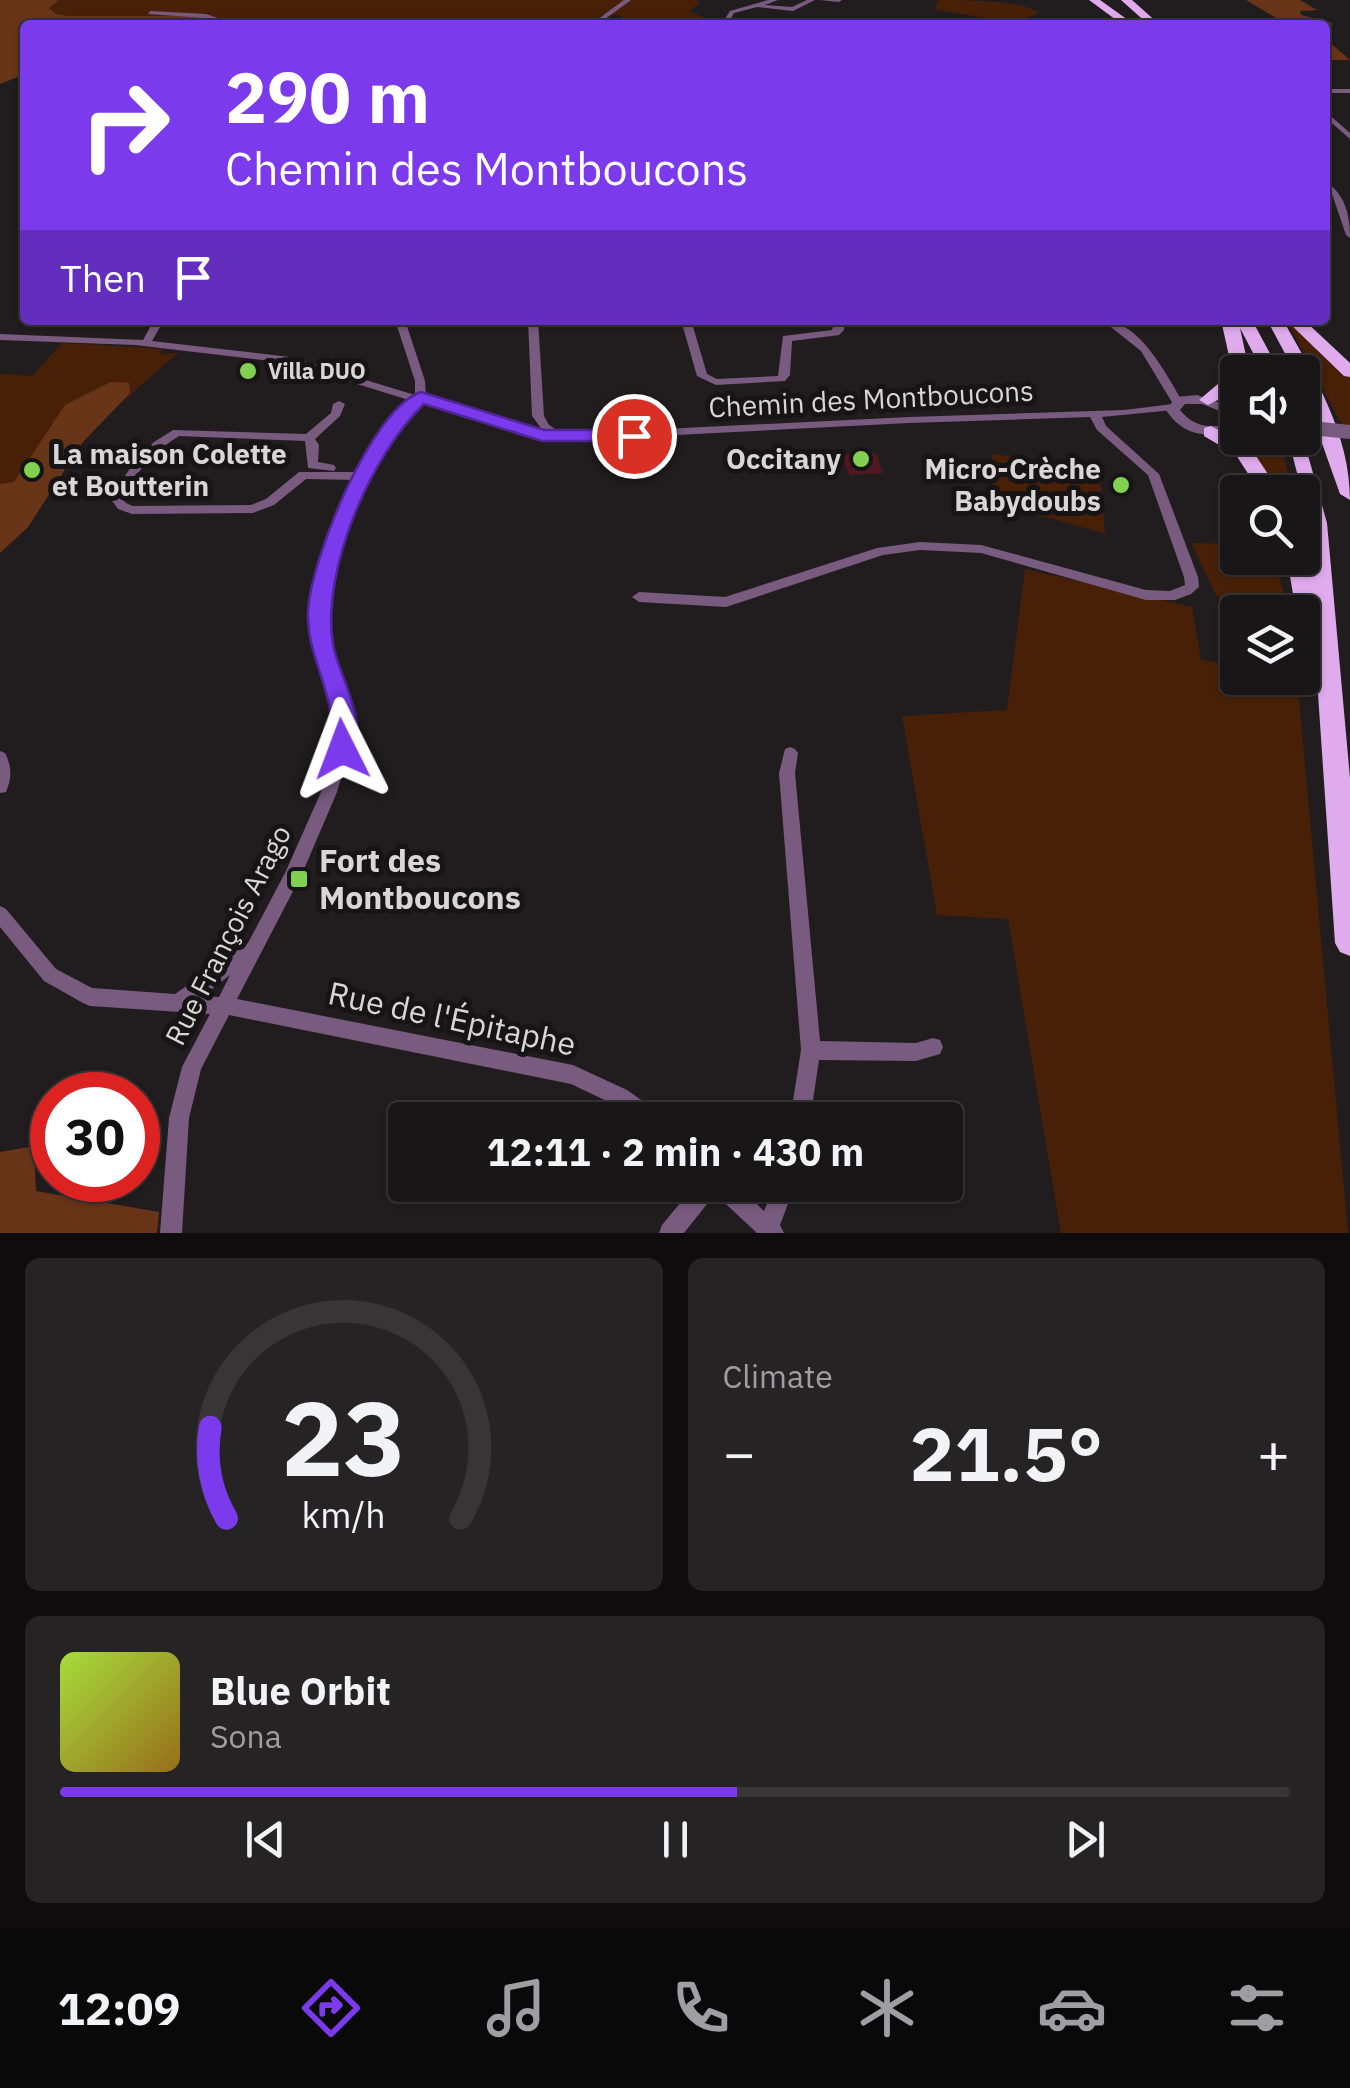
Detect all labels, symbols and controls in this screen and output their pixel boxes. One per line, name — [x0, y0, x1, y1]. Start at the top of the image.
text: 290 m — [225, 51, 430, 142]
icon: right — [60, 60, 190, 190]
text: Chemin des Montboucons — [225, 139, 748, 197]
icon: arrive — [166, 250, 221, 305]
text: Then — [60, 253, 146, 302]
map controls — [1220, 355, 1320, 695]
button: sound — [1220, 355, 1320, 455]
place label: Villa DUO — [268, 356, 366, 385]
marker: Villa DUO — [237, 360, 259, 382]
street label: Chemin des Montboucons — [707, 372, 1035, 425]
pin — [592, 394, 677, 479]
icon: arrive — [607, 409, 662, 464]
place label: La maison Colette et Boutterin — [52, 435, 287, 504]
place label: Occitany — [726, 440, 841, 477]
marker: Occitany — [850, 448, 872, 470]
place label: Micro-Crèche Babydoubs — [925, 450, 1101, 519]
marker: La maison Colette et Boutterin — [21, 459, 43, 481]
marker: Micro-Crèche Babydoubs — [1110, 474, 1132, 496]
button: search — [1220, 475, 1320, 575]
button: layers — [1220, 595, 1320, 695]
position arrow — [290, 697, 394, 801]
street label: Rue François Arago — [156, 819, 299, 1051]
place label: Fort des Montboucons — [319, 839, 521, 918]
marker: Fort des Montboucons — [288, 868, 310, 890]
street label: Rue de l'Épitaphe — [325, 971, 580, 1065]
speed limit sign: 30 — [30, 1072, 160, 1202]
text: 12:11 · 2 min · 430 m — [487, 1127, 864, 1176]
text: Climate — [723, 1355, 833, 1397]
text: 23 — [281, 1369, 406, 1505]
text: 21.5° — [909, 1404, 1103, 1502]
text: − — [723, 1417, 756, 1488]
text: + — [1257, 1417, 1290, 1488]
text: km/h — [302, 1491, 386, 1538]
text: Blue Orbit — [210, 1666, 391, 1715]
text: Sona — [210, 1715, 282, 1757]
icon: previous — [238, 1812, 293, 1867]
icon: pause — [648, 1812, 703, 1867]
icon: next — [1058, 1812, 1113, 1867]
icon: directions — [296, 1973, 366, 2043]
icon: music — [481, 1973, 551, 2043]
icon: phone — [666, 1973, 736, 2043]
icon: climate — [852, 1973, 922, 2043]
icon: car — [1037, 1973, 1107, 2043]
icon: filters — [1222, 1973, 1292, 2043]
text: 12:09 — [58, 1979, 181, 2037]

